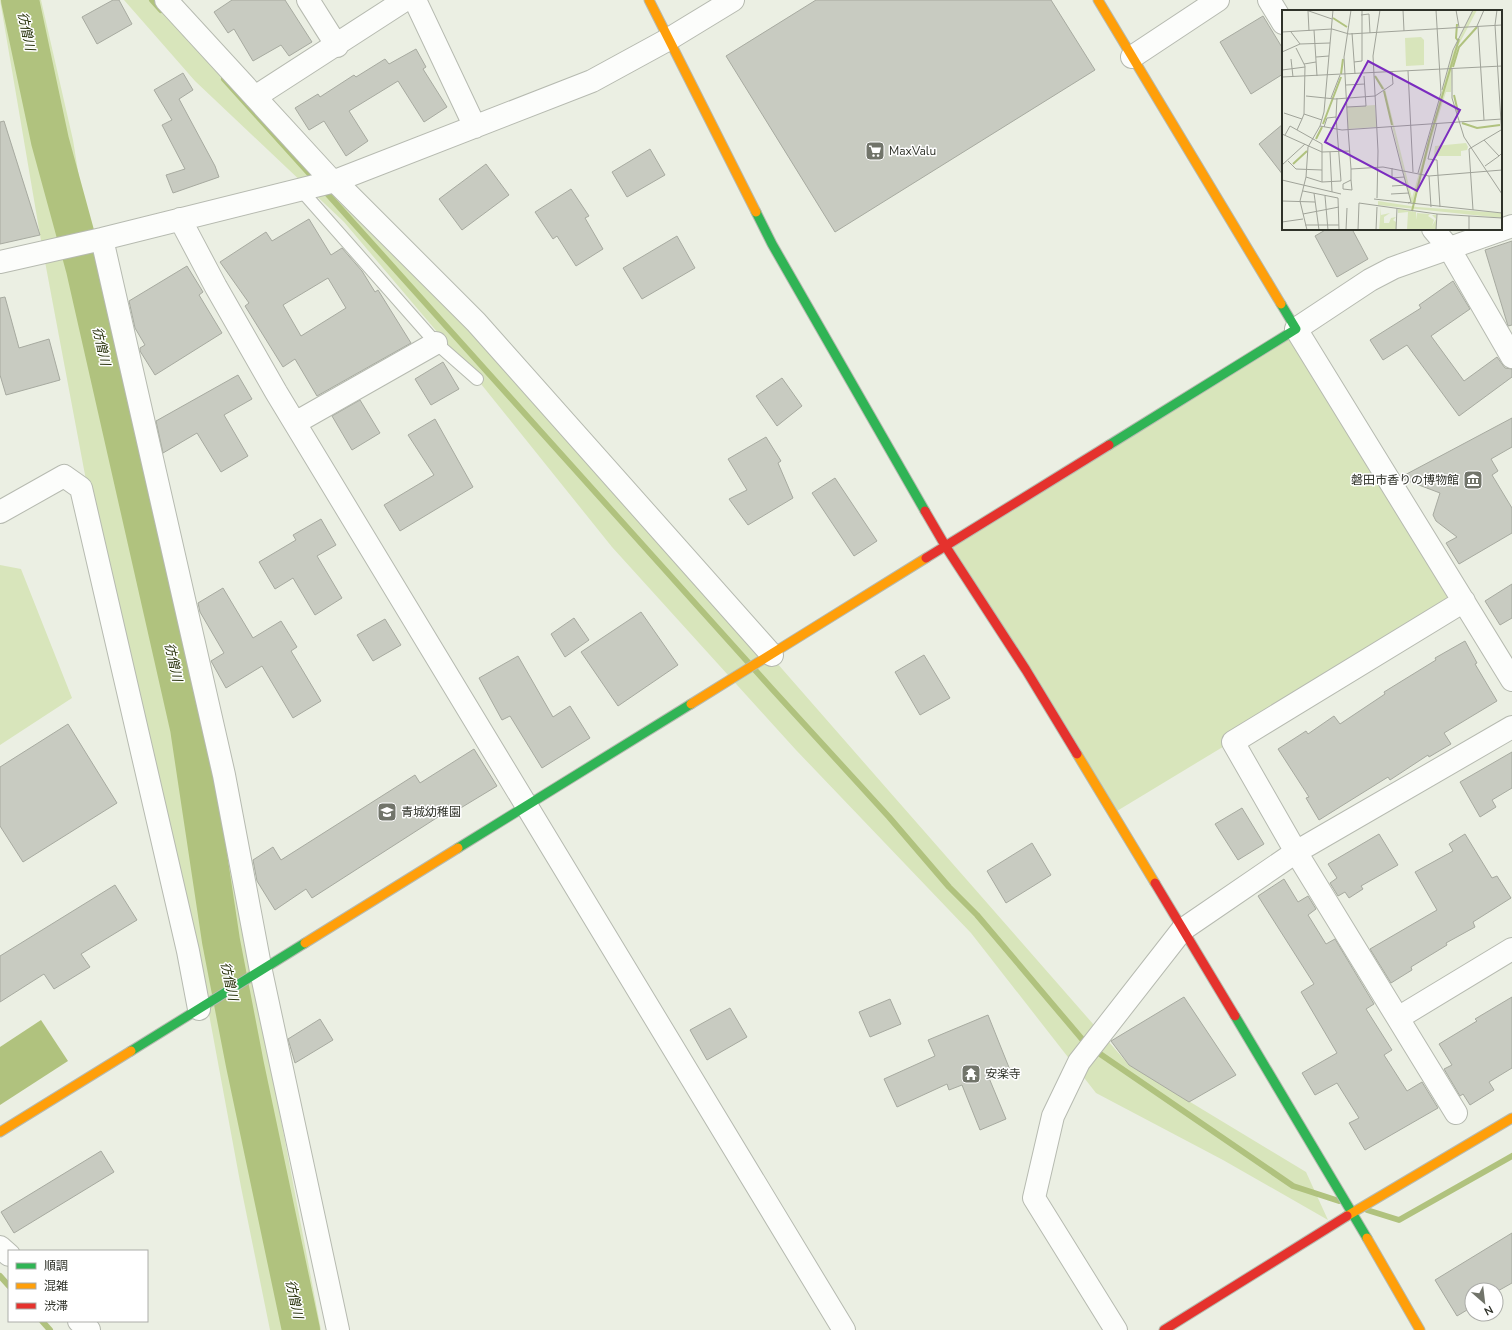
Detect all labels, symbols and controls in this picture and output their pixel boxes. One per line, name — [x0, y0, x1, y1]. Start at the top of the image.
water label: 彷僧川 — [13, 10, 39, 54]
inset map — [1282, 10, 1502, 230]
supermarket icon: MaxValu — [864, 140, 886, 162]
place label: MaxValu — [889, 143, 936, 159]
water label: 彷僧川 — [88, 325, 115, 369]
museum icon: 磐田市香りの博物館 — [1462, 469, 1484, 491]
place label: 磐田市香りの博物館 — [1351, 472, 1459, 488]
water label: 彷僧川 — [160, 641, 187, 685]
school or university icon: 青城幼稚園 — [376, 801, 398, 823]
place label: 青城幼稚園 — [401, 804, 461, 820]
water label: 彷僧川 — [216, 960, 242, 1004]
temple icon: 安楽寺 — [960, 1063, 982, 1085]
place label: 安楽寺 — [985, 1066, 1021, 1082]
legend — [8, 1250, 148, 1322]
text: 順調 — [44, 1258, 68, 1274]
text: 混雑 — [44, 1278, 68, 1294]
water label: 彷僧川 — [281, 1278, 307, 1322]
north arrow — [1464, 1282, 1504, 1322]
text: 渋滞 — [44, 1298, 68, 1314]
text: N — [1481, 1302, 1496, 1319]

